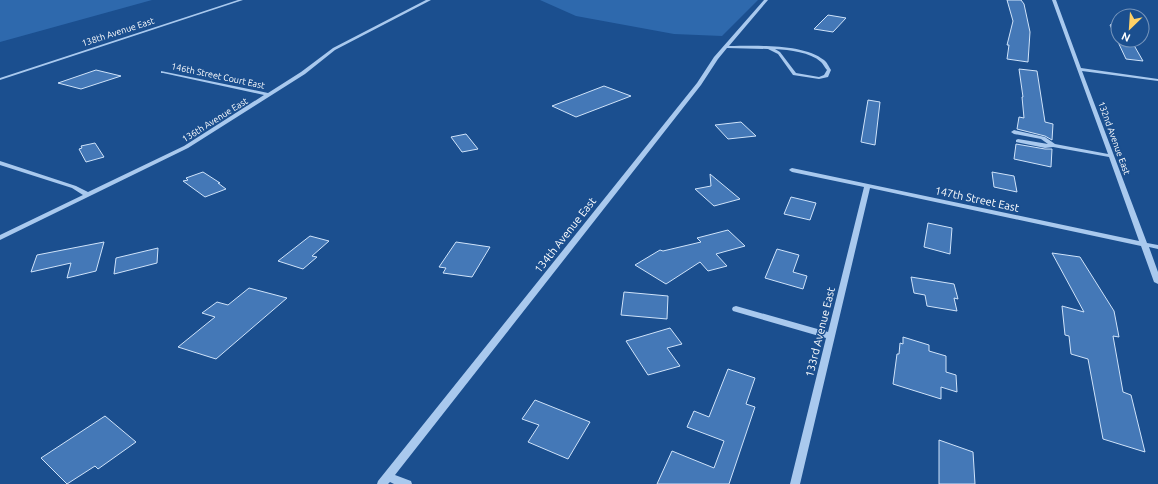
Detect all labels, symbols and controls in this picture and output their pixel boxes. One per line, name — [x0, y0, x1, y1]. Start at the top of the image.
north arrow — [1110, 8, 1150, 48]
street label: 138th Avenue East — [81, 15, 156, 48]
text: N — [1120, 30, 1132, 44]
street label: 146th Street Court East — [170, 61, 266, 91]
street label: 136th Avenue East — [180, 96, 250, 144]
street label: 132nd Avenue East — [1096, 100, 1132, 176]
street label: 147th Street East — [934, 184, 1021, 214]
street label: 134th Avenue East — [532, 194, 599, 275]
street label: 133rd Avenue East — [803, 285, 837, 378]

